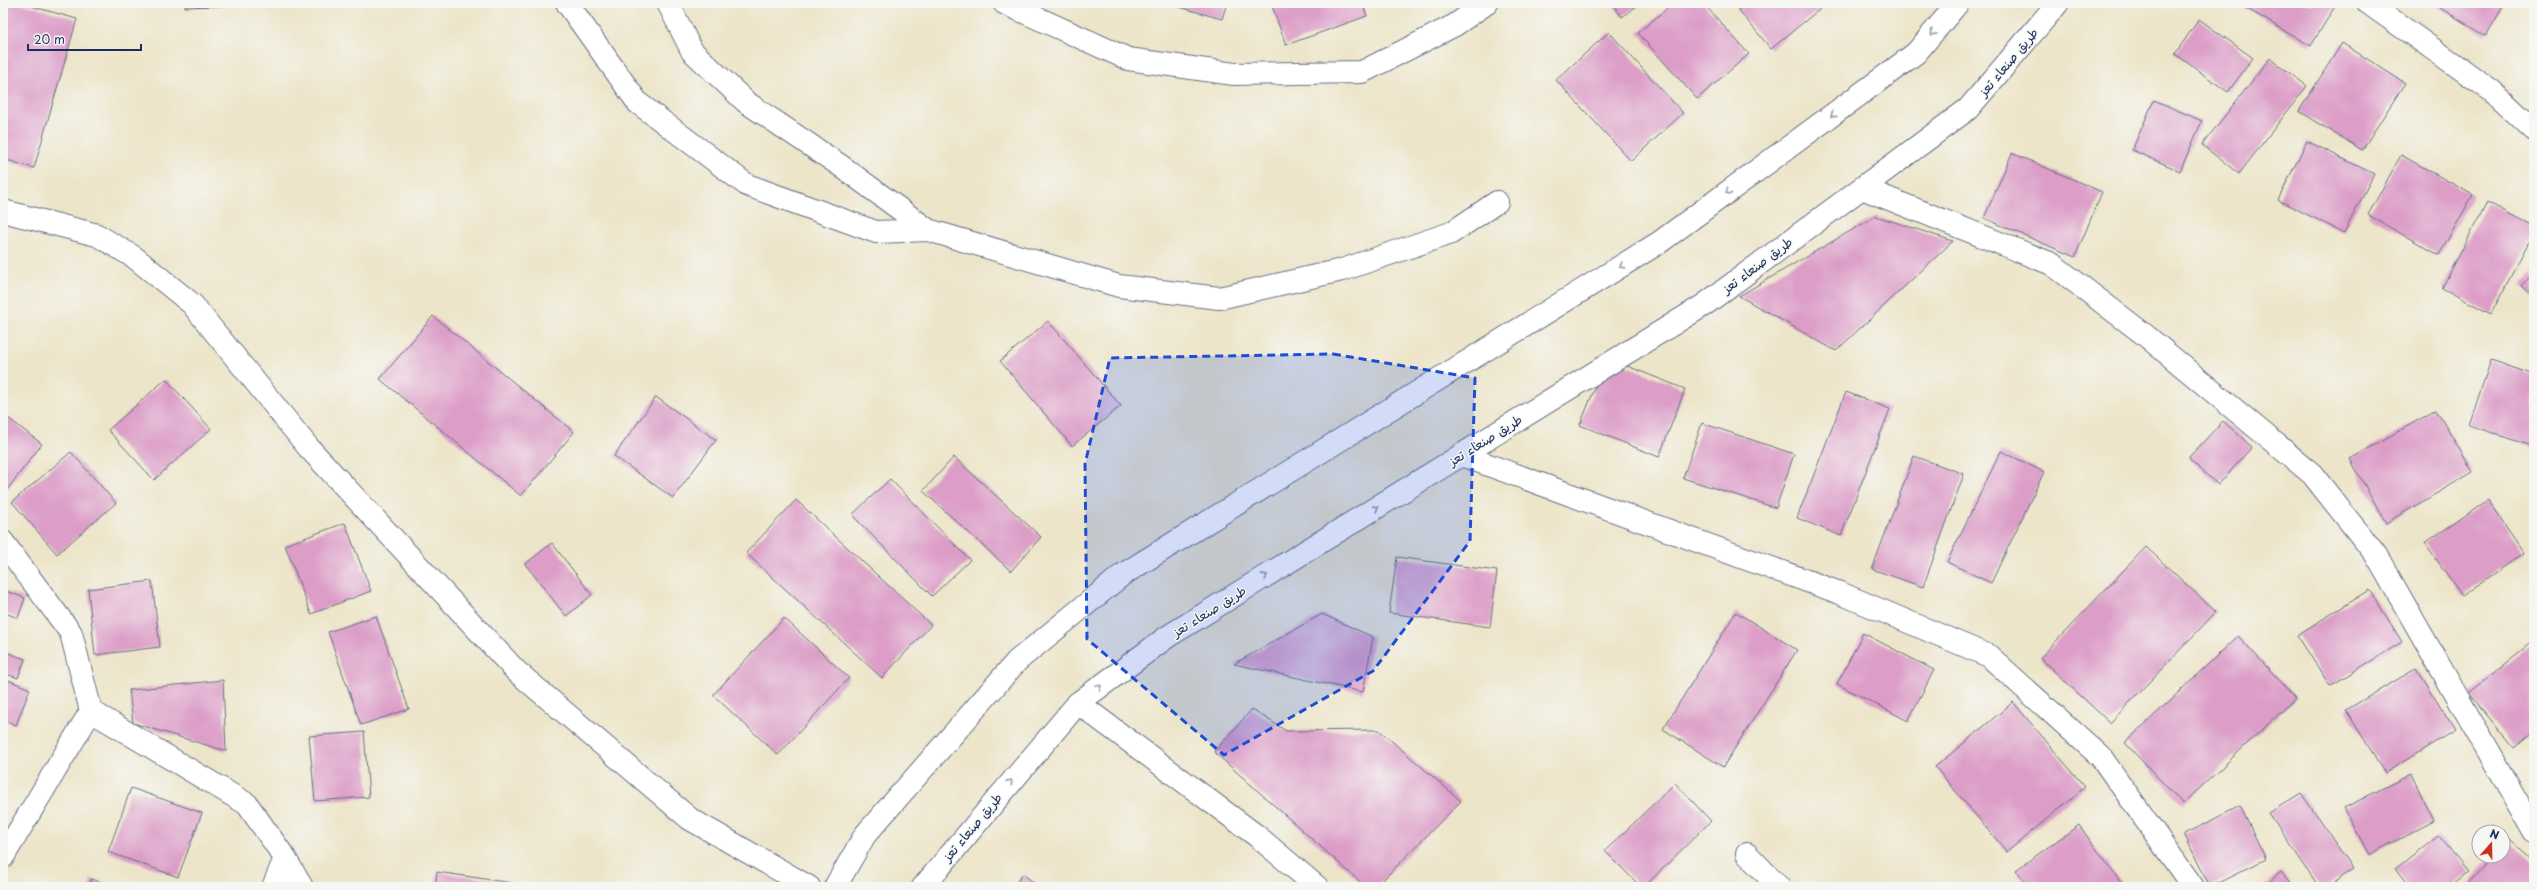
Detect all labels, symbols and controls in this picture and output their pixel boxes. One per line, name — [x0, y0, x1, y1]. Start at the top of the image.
street label: طريق صنعاء تعز — [1973, 23, 2042, 101]
scale bar — [28, 26, 141, 52]
one-way arrow — [1931, 28, 1938, 35]
text: 20 m — [34, 30, 65, 48]
one-way arrow — [1830, 110, 1837, 117]
one-way arrow — [1726, 187, 1733, 194]
street label: طريق صنعاء تعز — [1717, 232, 1796, 298]
one-way arrow — [1619, 262, 1626, 269]
street label: طريق صنعاء تعز — [1443, 409, 1525, 470]
one-way arrow — [1372, 505, 1379, 513]
one-way arrow — [1261, 574, 1268, 581]
street label: طريق صنعاء تعز — [1167, 580, 1249, 641]
one-way arrow — [1095, 685, 1102, 692]
one-way arrow — [1006, 779, 1013, 786]
street label: طريق صنعاء تعز — [937, 788, 1006, 866]
north arrow — [2471, 824, 2511, 864]
text: N — [2488, 825, 2502, 844]

